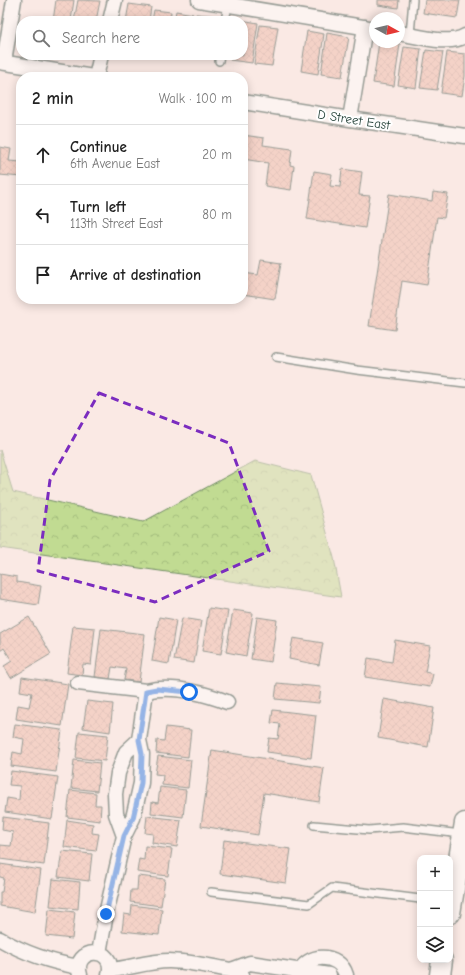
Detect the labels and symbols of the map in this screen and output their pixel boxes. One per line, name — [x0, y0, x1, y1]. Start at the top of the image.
north arrow — [369, 12, 405, 48]
street label: D Street East — [317, 106, 392, 133]
route start — [180, 683, 198, 701]
route end — [97, 905, 115, 923]

